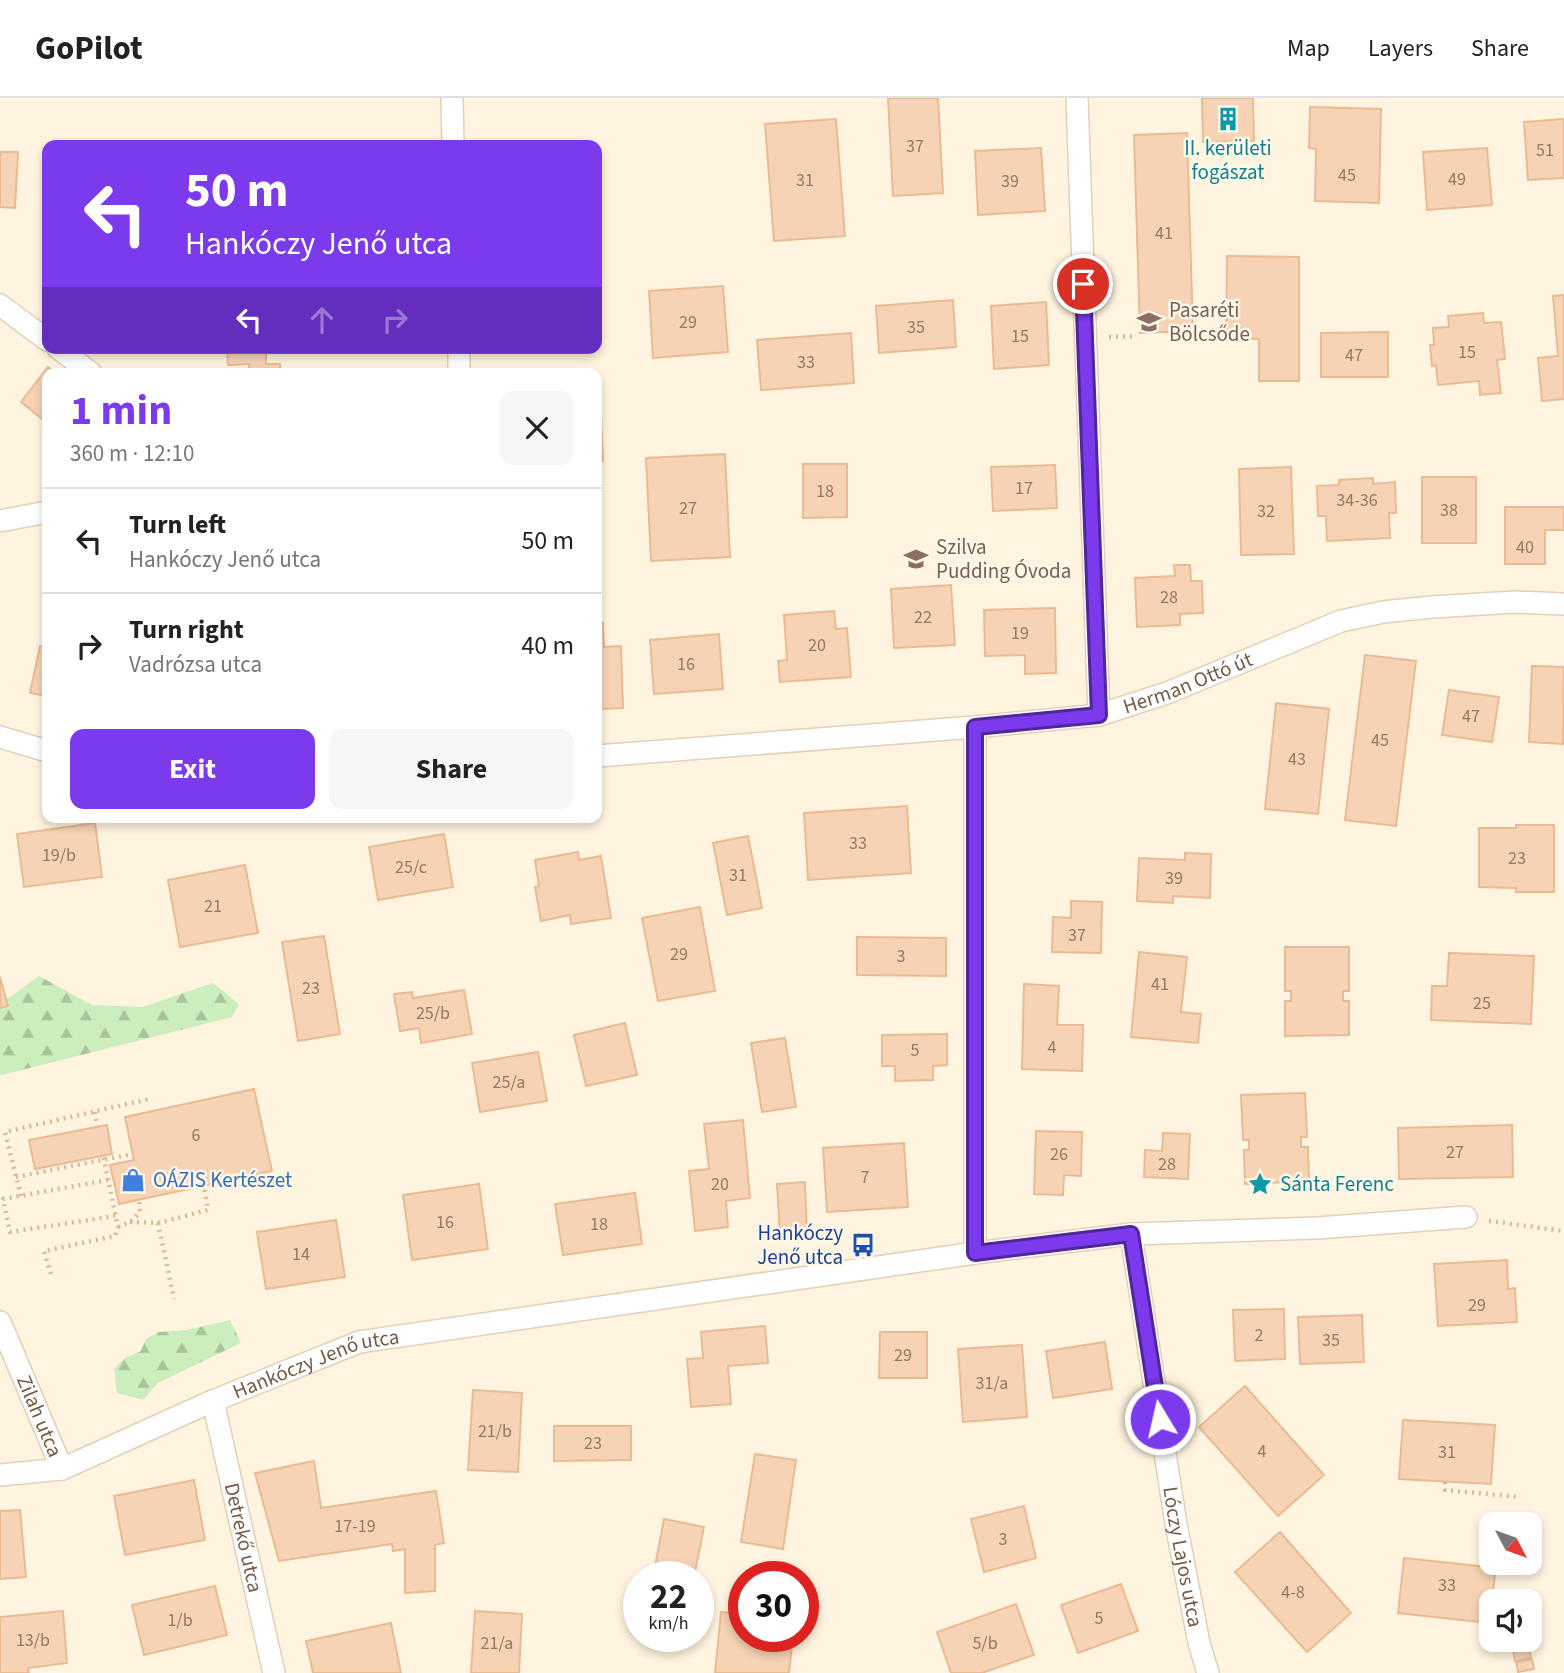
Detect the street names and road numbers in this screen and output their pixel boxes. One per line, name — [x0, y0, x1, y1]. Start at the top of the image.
street label: Herman Ottó út — [1119, 644, 1257, 721]
street label: Hankóczy Jenő utca — [228, 1321, 401, 1407]
street label: Zilah utca — [9, 1370, 70, 1462]
street label: Detrekő utca — [217, 1480, 270, 1595]
street label: Lóczy Lajos utca — [1155, 1484, 1211, 1630]

